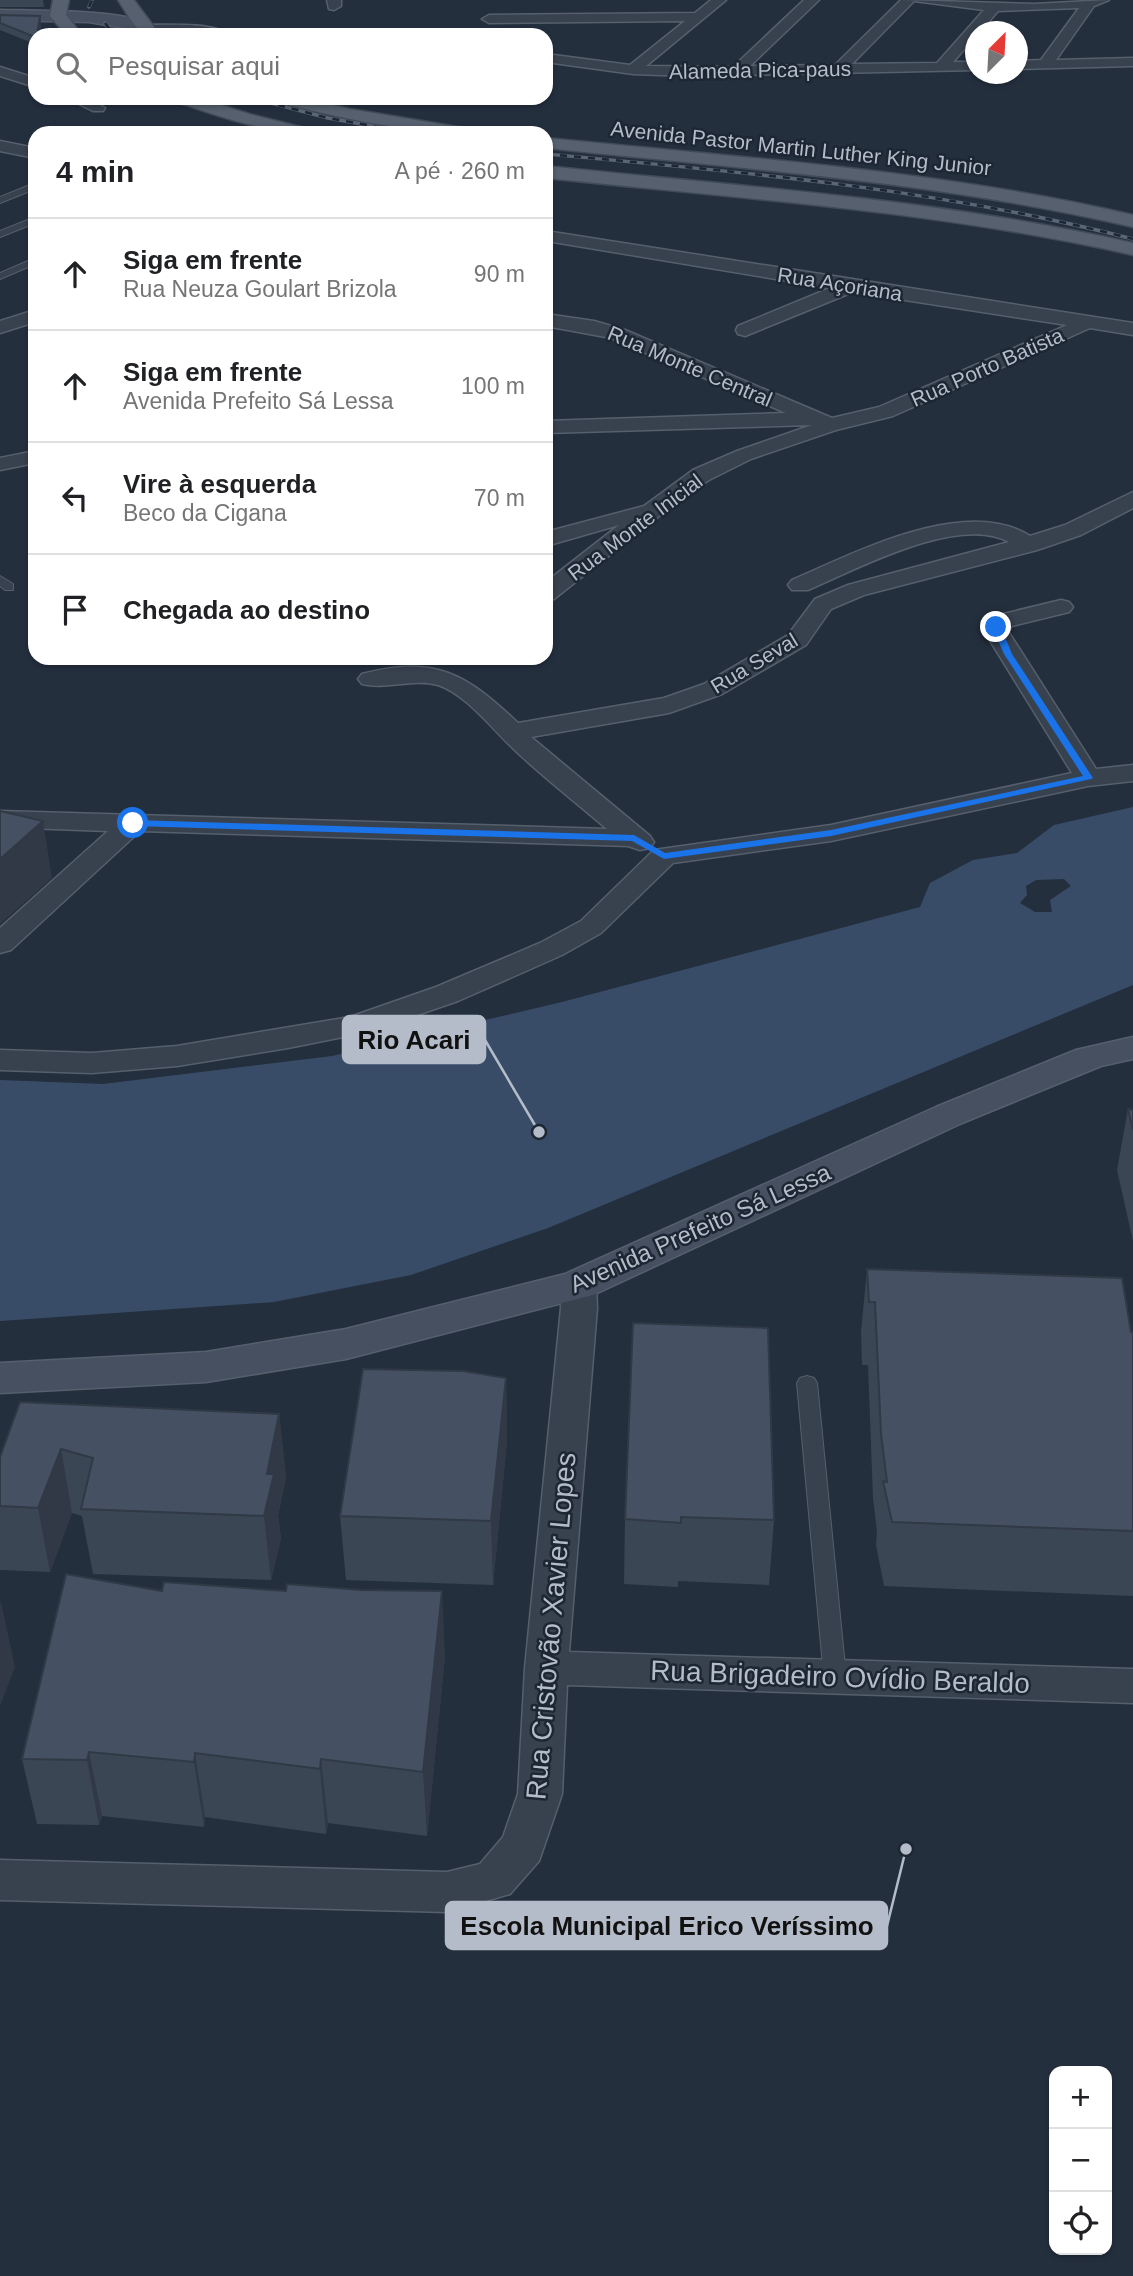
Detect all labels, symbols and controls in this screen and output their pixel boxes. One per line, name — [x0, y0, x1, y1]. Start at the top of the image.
north arrow — [965, 21, 1028, 84]
search box — [28, 28, 553, 105]
icon: search — [52, 48, 90, 86]
text: Pesquisar aqui — [108, 51, 280, 81]
street label: Alameda Pica-paus — [669, 57, 851, 83]
street label: Avenida Pastor Martin Luther King Junior — [610, 117, 992, 179]
text: 4 min — [56, 155, 134, 188]
text: A pé · 260 m — [395, 158, 525, 184]
text: Siga em frente — [123, 245, 302, 275]
icon: ahead — [56, 255, 94, 293]
text: 90 m — [474, 261, 525, 287]
street label: Rua Açoriana — [776, 263, 904, 305]
text: Rua Neuza Goulart Brizola — [123, 276, 397, 302]
street label: Rua Monte Central — [604, 321, 776, 411]
street label: Rua Porto Batista — [907, 323, 1067, 411]
text: Siga em frente — [123, 357, 302, 387]
icon: ahead — [56, 367, 94, 405]
text: 100 m — [461, 373, 525, 399]
text: Avenida Prefeito Sá Lessa — [123, 388, 394, 414]
text: Vire à esquerda — [123, 469, 316, 499]
street label: Rua Monte Inicial — [563, 469, 707, 585]
icon: left — [56, 479, 94, 517]
text: 70 m — [474, 485, 525, 511]
text: Beco da Cigana — [123, 500, 287, 526]
icon: arrive — [56, 591, 94, 629]
text: Chegada ao destino — [123, 595, 370, 625]
route end — [980, 611, 1011, 642]
street label: Rua Seval — [707, 628, 801, 698]
route start — [117, 807, 148, 838]
callout: Rio Acari — [343, 1016, 485, 1063]
text: Rio Acari — [357, 1025, 471, 1055]
street label: Avenida Prefeito Sá Lessa — [566, 1158, 835, 1298]
street label: Rua Cristovão Xavier Lopes — [520, 1451, 582, 1801]
street label: Rua Brigadeiro Ovídio Beraldo — [650, 1655, 1030, 1699]
callout: Escola Municipal Erico Veríssimo — [446, 1902, 887, 1949]
text: Escola Municipal Erico Veríssimo — [460, 1911, 874, 1941]
map controls — [1049, 2066, 1112, 2255]
button: + — [1049, 2066, 1112, 2129]
button: − — [1049, 2129, 1112, 2192]
button: locate — [1049, 2192, 1112, 2255]

